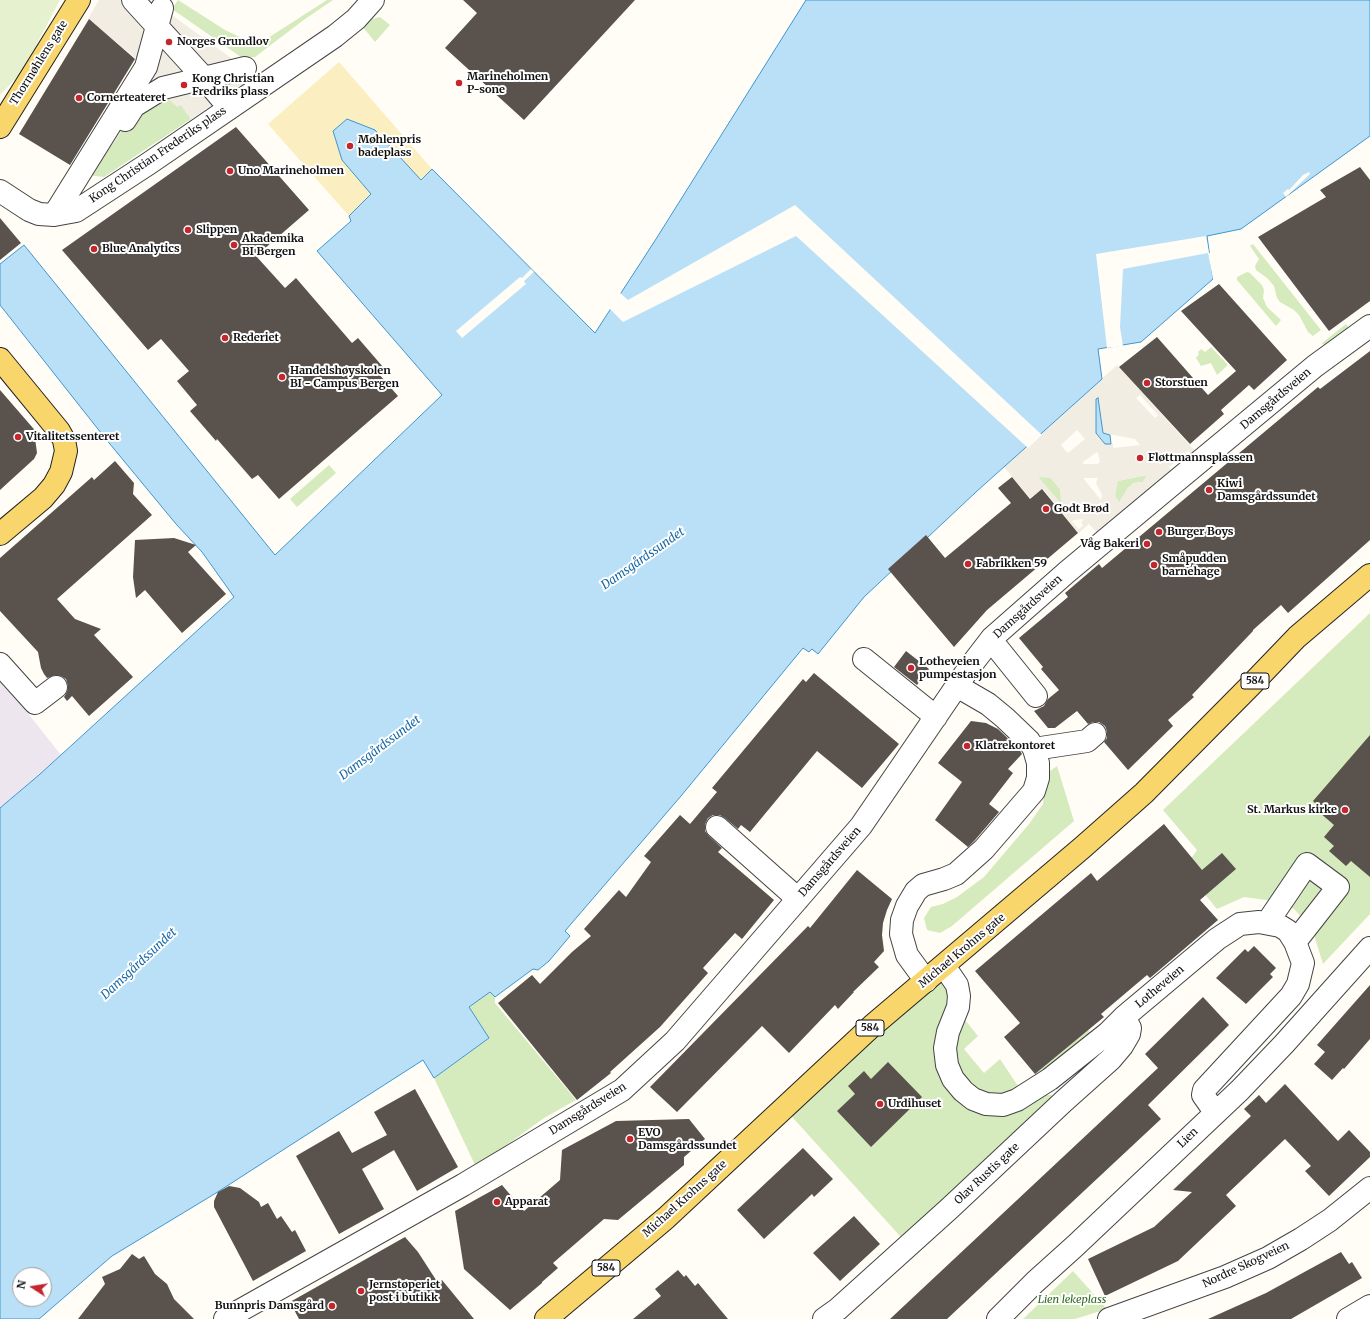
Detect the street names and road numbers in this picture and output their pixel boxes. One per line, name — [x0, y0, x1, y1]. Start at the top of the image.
street label: Thormøhlens gate — [8, 18, 70, 108]
street label: Kong Christian Frederiks plass — [87, 104, 229, 206]
street label: Damsgårdsveien — [1238, 366, 1314, 432]
street label: Damsgårdsveien — [991, 573, 1065, 641]
road number: 584 — [1241, 673, 1269, 689]
street label: Damsgårdsveien — [796, 824, 864, 900]
street label: Michael Krohns gate — [916, 911, 1008, 991]
street label: Lotheveien — [1133, 963, 1187, 1011]
road number: 584 — [856, 1020, 884, 1036]
street label: Damsgårdsveien — [547, 1080, 629, 1138]
street label: Lien — [1175, 1125, 1201, 1151]
street label: Olav Rustis gate — [952, 1141, 1022, 1207]
street label: Michael Krohns gate — [640, 1158, 730, 1240]
street label: Nordre Skogveien — [1201, 1239, 1291, 1291]
road number: 584 — [592, 1260, 620, 1276]

